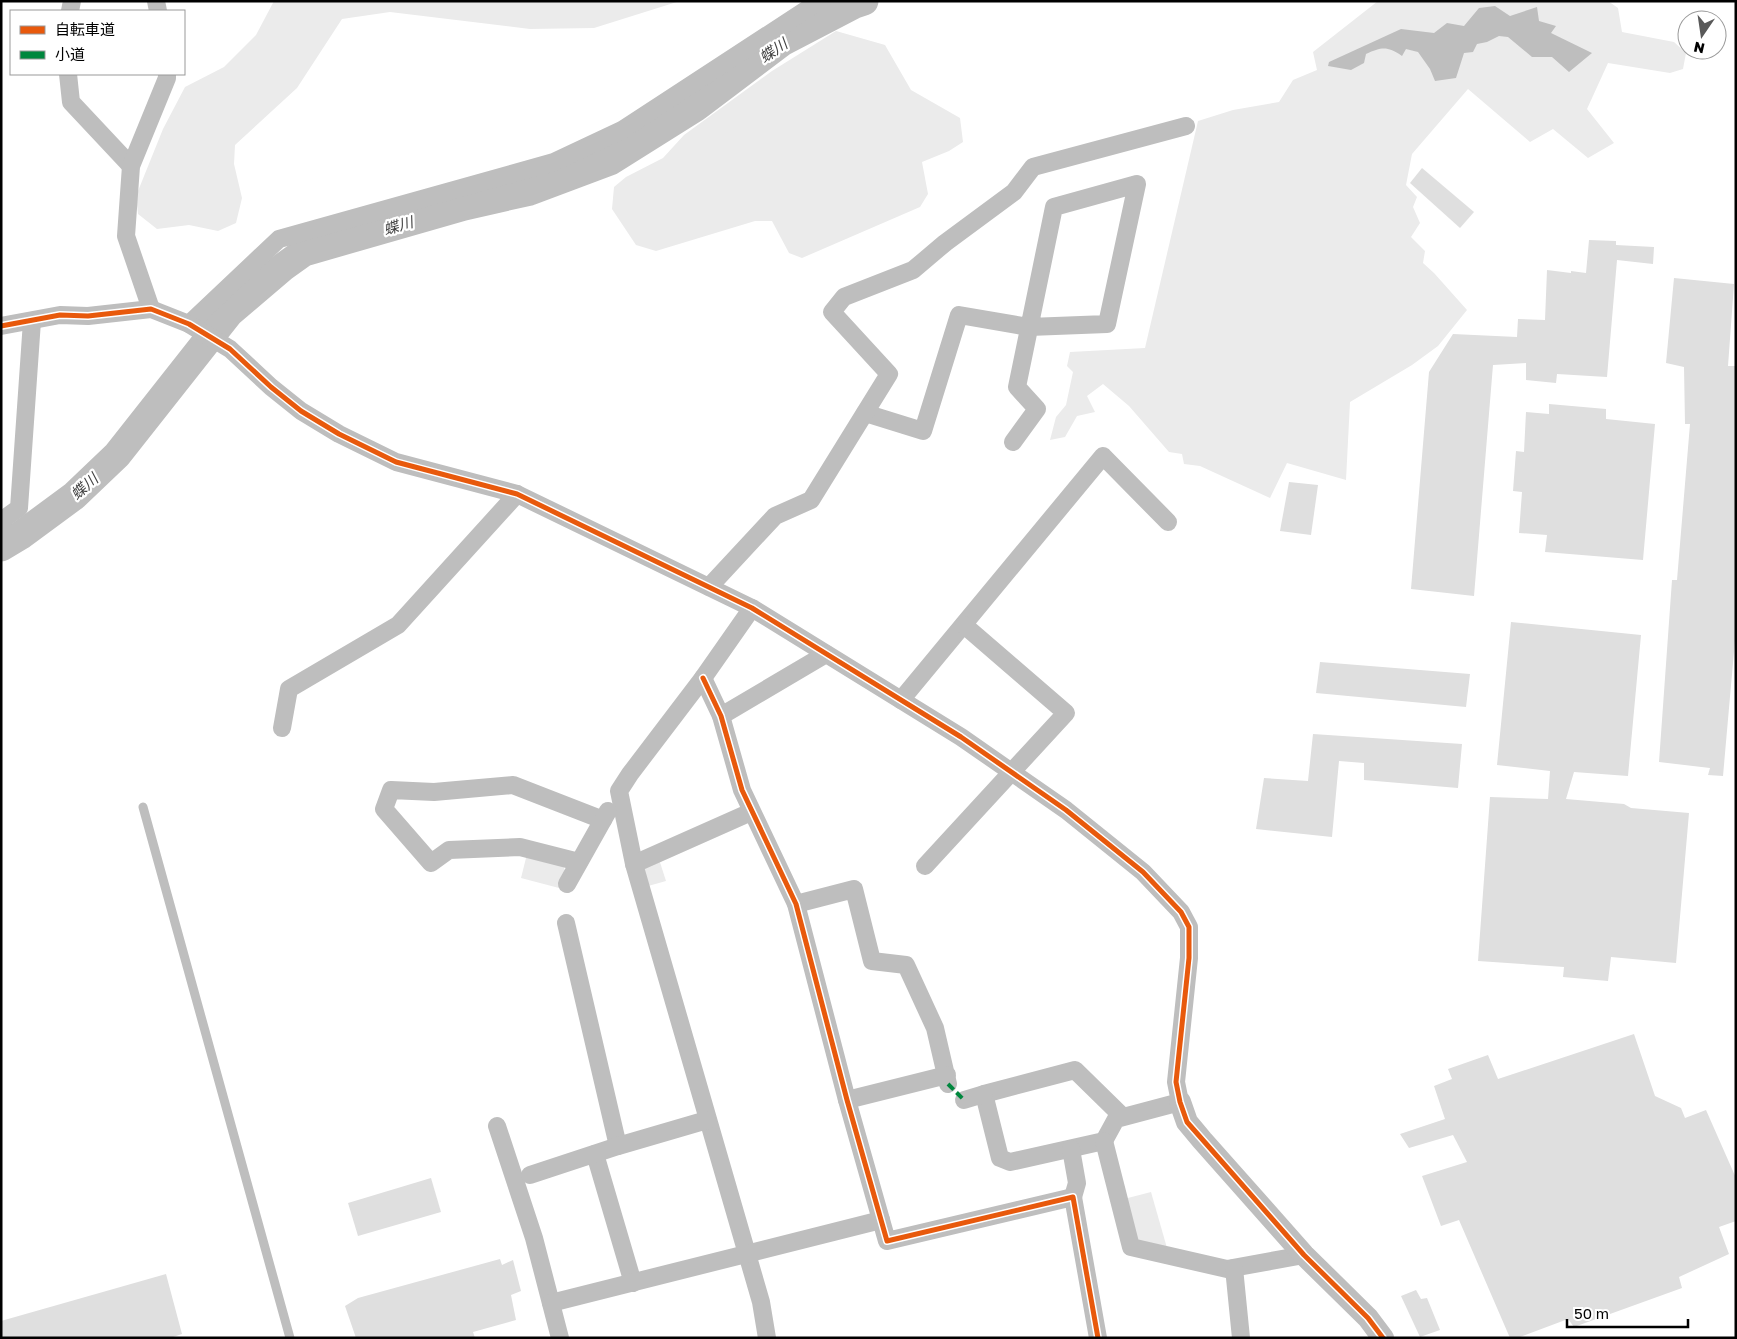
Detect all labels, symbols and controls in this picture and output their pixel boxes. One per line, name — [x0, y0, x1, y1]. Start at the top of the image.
legend — [10, 10, 185, 75]
north arrow — [1677, 10, 1727, 60]
text: 自転車道 — [55, 20, 115, 38]
water label: 蝶川 — [756, 33, 792, 66]
text: N — [1692, 39, 1706, 58]
text: 小道 — [55, 45, 85, 63]
water label: 蝶川 — [381, 212, 417, 238]
water label: 蝶川 — [67, 468, 103, 503]
scale bar — [1567, 1296, 1688, 1328]
text: 50 m — [1574, 1304, 1609, 1322]

